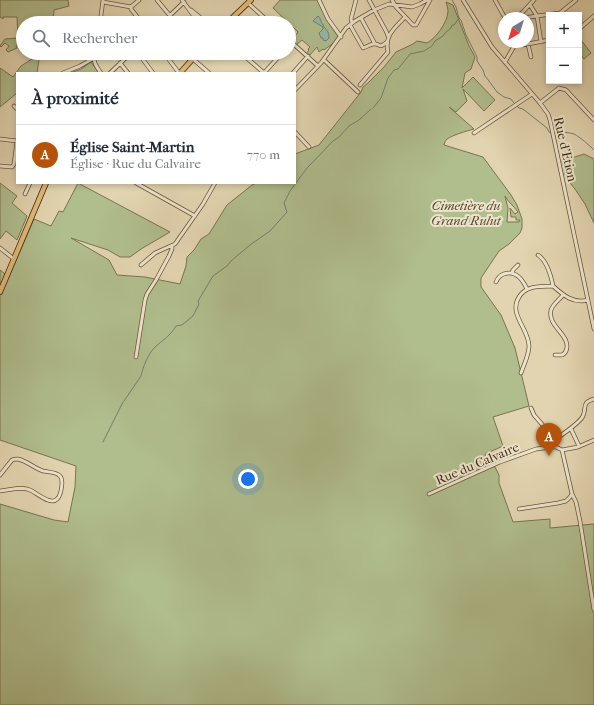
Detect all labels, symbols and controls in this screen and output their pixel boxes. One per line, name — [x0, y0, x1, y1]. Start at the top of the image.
north arrow — [498, 12, 534, 48]
map controls — [546, 12, 582, 84]
button: + — [546, 12, 582, 48]
search box — [16, 16, 296, 60]
icon: search — [30, 27, 52, 49]
text: Rechercher — [62, 29, 137, 47]
button: − — [546, 48, 582, 84]
text: À proximité — [32, 88, 119, 108]
street label: Rue d'Etion — [551, 115, 580, 183]
text: Église Saint-Martin — [70, 138, 195, 156]
text: A — [41, 147, 49, 162]
text: 770 m — [247, 147, 280, 162]
text: Église · Rue du Calvaire — [70, 156, 201, 171]
park label: Cimetière du Grand Rulut — [431, 198, 502, 228]
pin: A — [536, 423, 562, 456]
street label: Rue du Calvaire — [433, 439, 522, 488]
your location — [238, 469, 258, 489]

